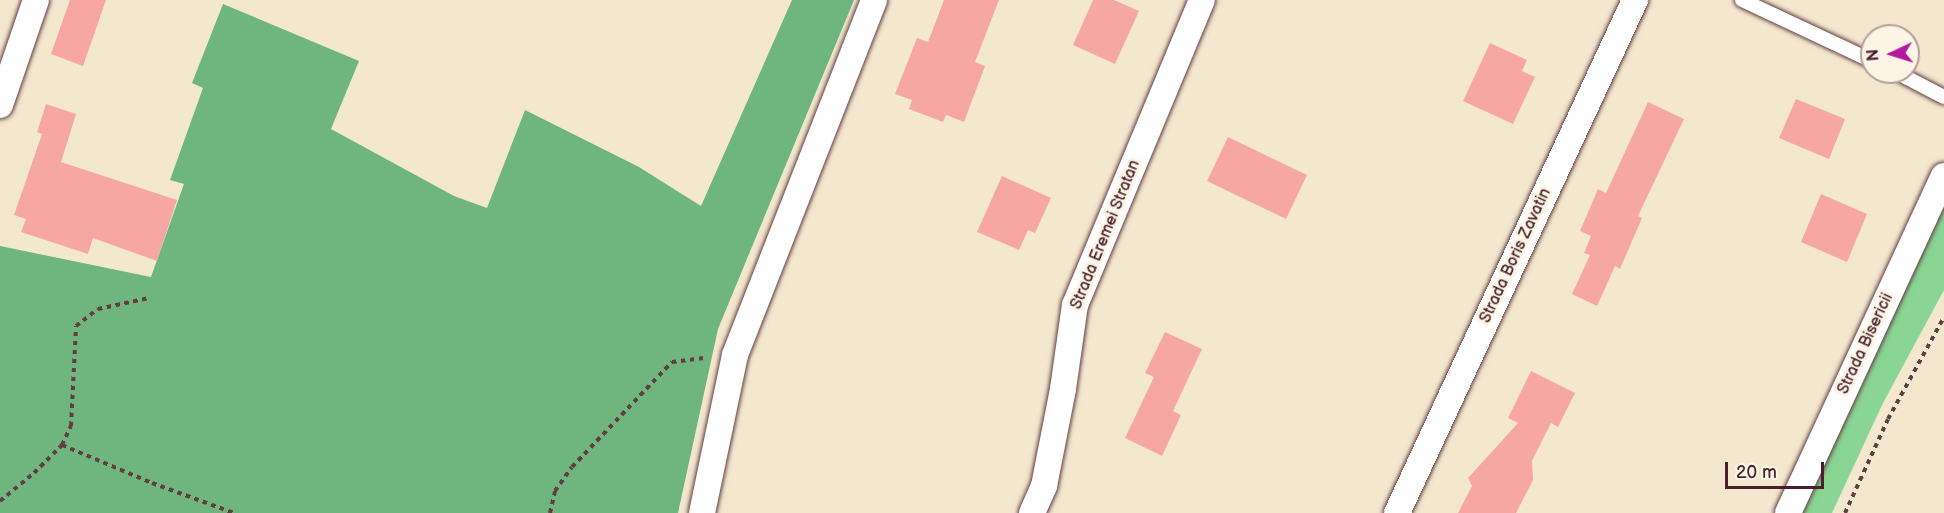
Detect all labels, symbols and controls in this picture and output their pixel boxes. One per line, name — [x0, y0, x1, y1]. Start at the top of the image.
north arrow — [1860, 24, 1920, 84]
text: N — [1864, 48, 1883, 62]
street label: Strada Eremei Stratan — [1067, 157, 1145, 313]
street label: Strada Boris Zavatin — [1476, 186, 1556, 326]
street label: Strada Bisericii — [1834, 290, 1898, 398]
scale bar — [1728, 450, 1827, 488]
text: 20 m — [1736, 462, 1777, 483]

